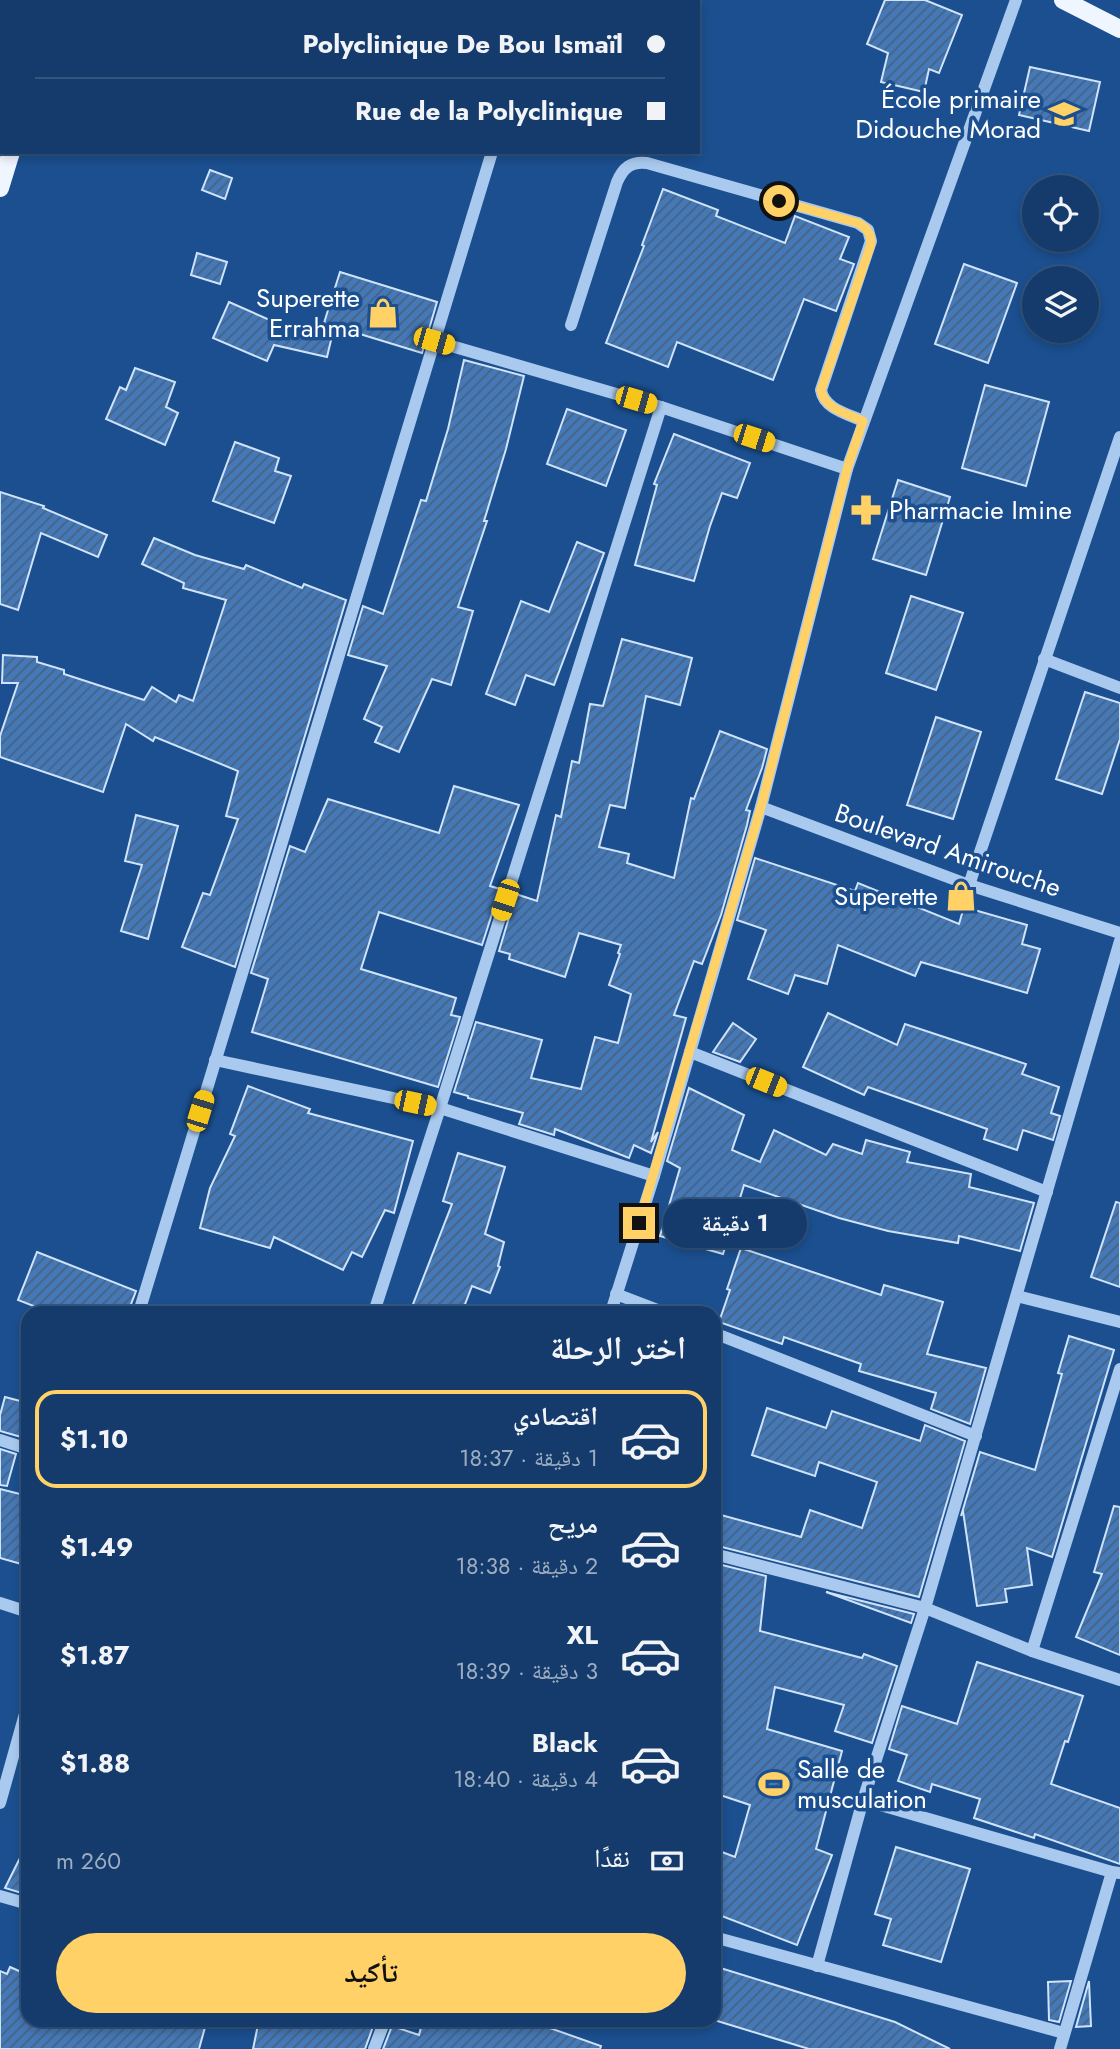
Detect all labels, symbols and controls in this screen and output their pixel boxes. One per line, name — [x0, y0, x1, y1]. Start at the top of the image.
text: Polyclinique De Bou Ismaïl — [302, 25, 623, 63]
place label: École primaire Didouche Morad — [855, 80, 1041, 148]
text: Rue de la Polyclinique — [355, 92, 623, 130]
school or university icon: École primaire Didouche Morad — [1047, 97, 1081, 131]
map controls — [1022, 175, 1099, 343]
button: locate — [1022, 175, 1099, 252]
route start — [763, 185, 795, 217]
button: layers — [1022, 266, 1099, 343]
place label: Superette Errahma — [256, 279, 360, 347]
shop icon: Superette Errahma — [366, 296, 400, 330]
car — [411, 325, 458, 357]
car — [613, 384, 660, 416]
car — [731, 422, 778, 454]
place label: Pharmacie Imine — [889, 491, 1072, 529]
pharmacy icon: Pharmacie Imine — [849, 493, 883, 527]
street label: Boulevard Amirouche — [830, 793, 1066, 907]
car — [489, 877, 522, 923]
place label: Superette — [834, 877, 938, 915]
shop icon: Superette — [944, 879, 978, 913]
car — [743, 1064, 790, 1100]
car — [184, 1088, 217, 1134]
car — [393, 1088, 438, 1118]
callout: 1 دقيقة — [664, 1198, 807, 1248]
text: 1 دقيقة — [702, 1206, 768, 1240]
route end — [623, 1207, 655, 1239]
text: اختر الرحلة — [550, 1325, 686, 1371]
text: اقتصادي — [513, 1397, 598, 1435]
icon: car — [619, 1408, 682, 1471]
text: $1.10 — [60, 1420, 128, 1458]
text: 1 دقيقة · 18:37 — [459, 1441, 598, 1475]
text: مريح — [548, 1505, 598, 1543]
icon: car — [619, 1516, 682, 1579]
text: $1.49 — [60, 1528, 133, 1566]
text: 2 دقيقة · 18:38 — [456, 1549, 598, 1583]
text: XL — [566, 1616, 598, 1654]
icon: car — [619, 1624, 682, 1687]
text: $1.87 — [60, 1636, 129, 1674]
text: 3 دقيقة · 18:39 — [455, 1654, 598, 1688]
text: Black — [532, 1724, 598, 1762]
icon: car — [619, 1732, 682, 1795]
text: $1.88 — [60, 1744, 130, 1782]
place label: Salle de musculation — [797, 1750, 927, 1818]
text: 4 دقيقة · 18:40 — [453, 1762, 598, 1796]
sports icon: Salle de musculation — [757, 1767, 791, 1801]
text: نقدًا — [594, 1839, 630, 1877]
icon: cash — [648, 1842, 686, 1880]
text: 260 m — [56, 1844, 121, 1878]
button: تأكيد — [56, 1933, 686, 2013]

